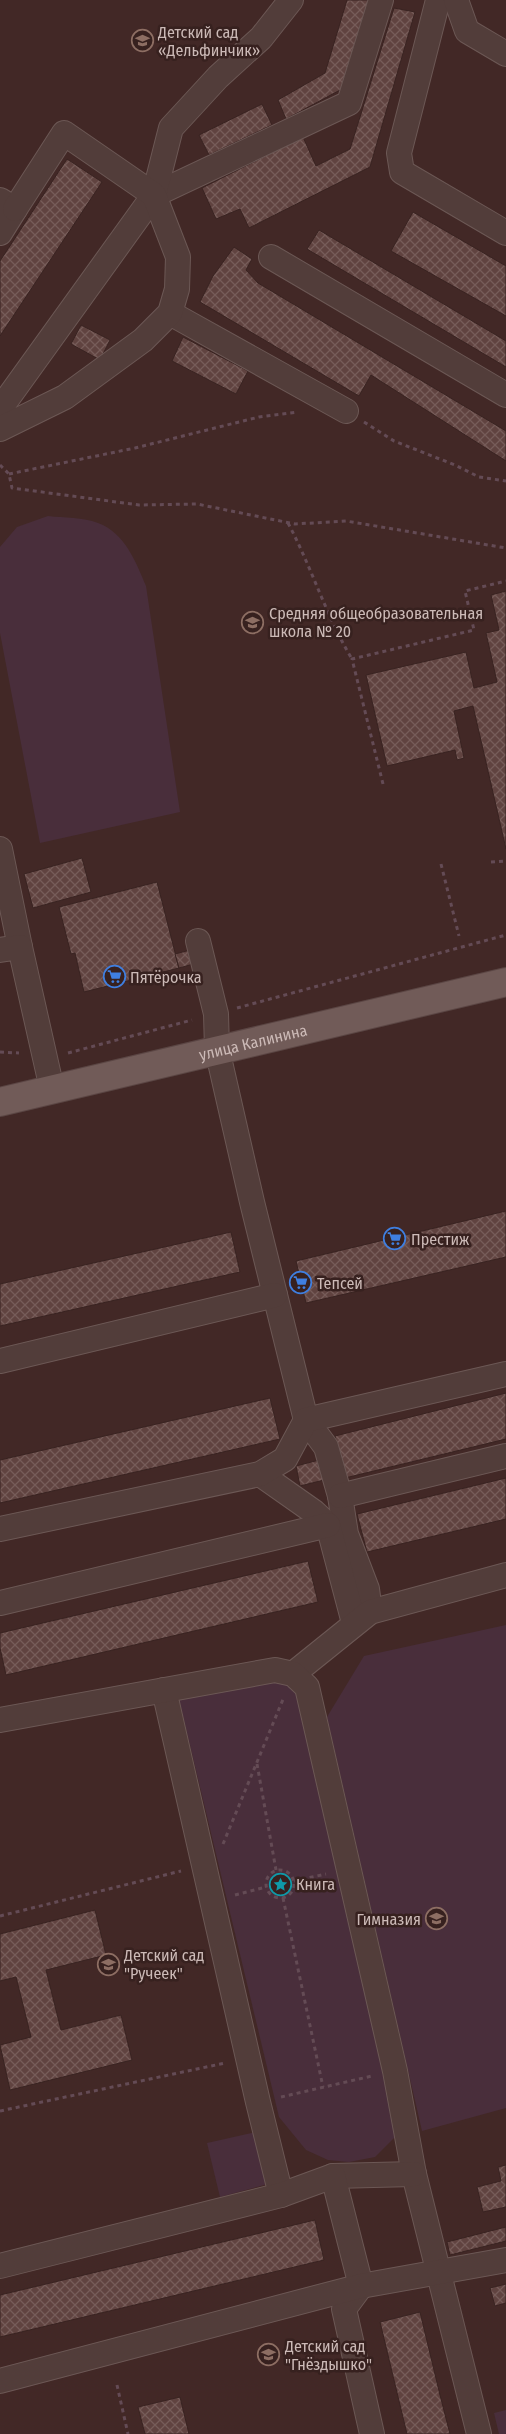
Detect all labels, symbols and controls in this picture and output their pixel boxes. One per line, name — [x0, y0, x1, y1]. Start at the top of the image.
place label: Детский сад «Дельфинчик» — [157, 23, 260, 60]
school or university icon: Детский сад «Дельфинчик» — [130, 29, 154, 53]
place label: Средняя общеобразовательная школа № 20 — [269, 604, 483, 641]
school or university icon: Средняя общеобразовательная школа № 20 — [241, 610, 265, 634]
supermarket icon: Пятёрочка — [102, 965, 126, 989]
place label: Пятёрочка — [130, 968, 202, 987]
street label: улица Калинина — [197, 1020, 309, 1064]
supermarket icon: Престиж — [383, 1227, 407, 1251]
place label: Престиж — [411, 1230, 470, 1249]
supermarket icon: Тепсей — [289, 1271, 313, 1295]
place label: Тепсей — [317, 1274, 363, 1293]
place icon: Книга — [268, 1872, 292, 1896]
place label: Книга — [296, 1875, 335, 1894]
school or university icon: Гимназия — [425, 1907, 449, 1931]
place label: Гимназия — [357, 1910, 421, 1929]
place label: Детский сад "Ручеек" — [123, 1946, 204, 1983]
school or university icon: Детский сад "Ручеек" — [96, 1952, 120, 1976]
place label: Детский сад "Гнёздышко" — [284, 2337, 372, 2374]
school or university icon: Детский сад "Гнёздышко" — [257, 2343, 281, 2367]

